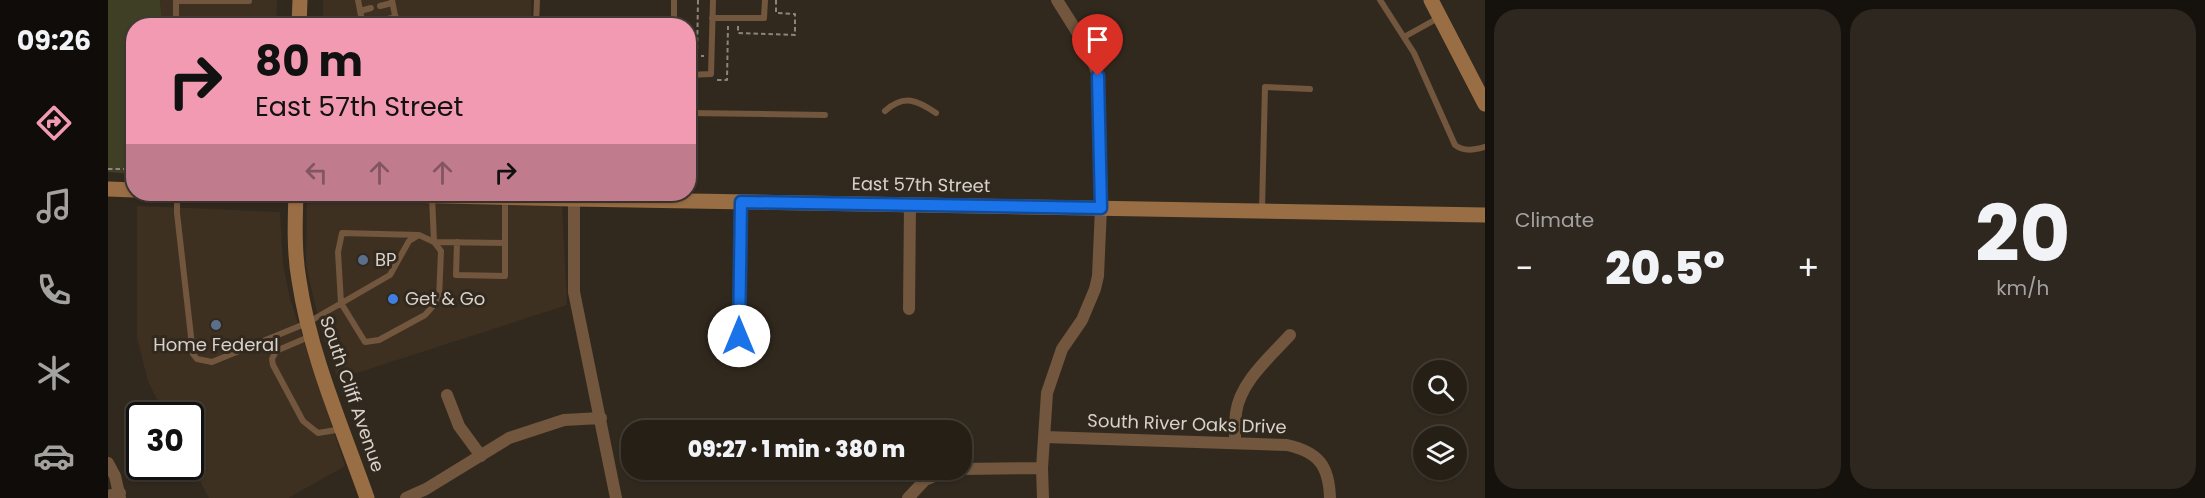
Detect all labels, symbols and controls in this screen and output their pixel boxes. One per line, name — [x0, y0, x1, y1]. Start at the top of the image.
pin — [1072, 14, 1123, 76]
text: 09:26 — [17, 22, 91, 59]
icon: arrive — [1081, 23, 1114, 56]
text: 80 m — [255, 32, 363, 91]
icon: right — [156, 42, 234, 120]
text: East 57th Street — [255, 88, 463, 125]
icon: directions — [33, 102, 75, 144]
icon: left — [300, 156, 333, 189]
icon: ahead — [363, 156, 396, 189]
icon: ahead — [426, 156, 459, 189]
icon: right — [489, 156, 522, 189]
street label: East 57th Street — [851, 171, 991, 198]
text: 20 — [1975, 179, 2070, 288]
icon: music — [33, 185, 75, 227]
text: Climate — [1515, 206, 1594, 234]
text: 20.5° — [1605, 237, 1725, 300]
text: − — [1515, 245, 1533, 292]
text: + — [1797, 245, 1820, 292]
place label: BP — [375, 247, 396, 272]
marker: BP — [356, 253, 370, 267]
icon: phone — [33, 269, 75, 311]
text: km/h — [1996, 274, 2049, 302]
place label: Get & Go — [405, 286, 485, 311]
marker: Get & Go — [386, 292, 400, 306]
position arrow — [707, 304, 771, 368]
street label: South Cliff Avenue — [314, 312, 391, 475]
marker: Home Federal — [209, 318, 223, 332]
place label: Home Federal — [153, 332, 279, 357]
icon: climate — [33, 352, 75, 394]
map controls — [1413, 360, 1467, 480]
button: search — [1413, 360, 1467, 414]
speed limit sign: 30 — [126, 402, 204, 480]
street label: South River Oaks Drive — [1087, 408, 1287, 439]
button: layers — [1413, 426, 1467, 480]
text: 09:27 · 1 min · 380 m — [688, 434, 905, 465]
icon: car — [33, 435, 75, 477]

